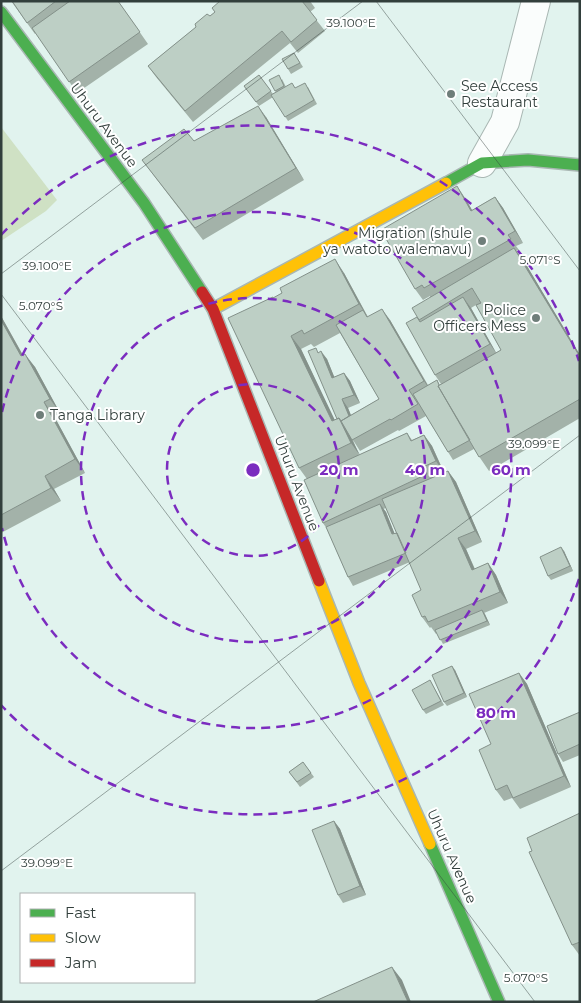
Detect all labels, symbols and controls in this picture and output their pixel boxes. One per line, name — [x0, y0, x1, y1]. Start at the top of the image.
text: 39.100°E — [326, 15, 376, 30]
place label: See Access Restaurant — [461, 77, 538, 111]
street label: Uhuru Avenue — [66, 79, 142, 171]
marker: See Access Restaurant — [445, 88, 457, 100]
place label: Migration (shule ya watoto walemavu) — [322, 224, 472, 258]
marker: Migration (shule ya watoto walemavu) — [476, 235, 488, 247]
text: 5.071°S — [519, 252, 561, 267]
text: 39.100°E — [22, 258, 72, 273]
text: 5.070°S — [19, 298, 63, 313]
place label: Police Officers Mess — [433, 301, 526, 335]
marker: Police Officers Mess — [530, 312, 542, 324]
place label: Tanga Library — [50, 406, 145, 424]
marker: Tanga Library — [34, 409, 46, 421]
street label: Uhuru Avenue — [270, 432, 324, 534]
text: 39.099°E — [508, 436, 560, 451]
text: 20 m — [319, 460, 359, 479]
text: 40 m — [405, 460, 445, 479]
text: 60 m — [491, 460, 531, 479]
centre of rings — [244, 461, 262, 479]
text: 80 m — [476, 703, 516, 722]
street label: Uhuru Avenue — [423, 806, 481, 906]
text: 39.099°E — [21, 855, 73, 870]
legend — [20, 893, 195, 983]
text: Fast — [65, 903, 96, 922]
text: Slow — [65, 928, 101, 947]
text: Jam — [64, 953, 97, 972]
text: 5.070°S — [504, 970, 548, 985]

